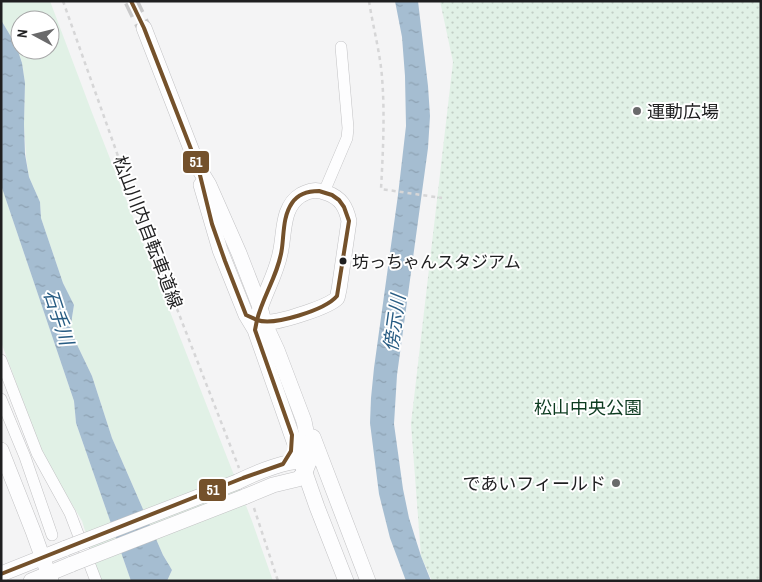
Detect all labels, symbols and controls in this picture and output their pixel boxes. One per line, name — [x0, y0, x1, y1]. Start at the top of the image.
north arrow — [10, 10, 60, 60]
text: N — [13, 28, 32, 39]
place label: 運動広場 — [647, 99, 719, 124]
marker: 運動広場 — [631, 105, 643, 117]
line badge: 51 — [182, 150, 210, 174]
street label: 松山川内自転車道線 — [107, 152, 189, 312]
text: 51 — [190, 153, 203, 171]
place label: 坊っちゃんスタジアム — [352, 250, 521, 273]
marker: 坊っちゃんスタジアム — [338, 256, 348, 266]
water label: 石手川 — [38, 286, 81, 350]
water label: 傍示川 — [377, 291, 411, 353]
park label: 松山中央公園 — [534, 395, 642, 420]
place label: であいフィールド — [463, 471, 606, 496]
marker: であいフィールド — [610, 477, 622, 489]
line badge: 51 — [198, 478, 227, 502]
text: 51 — [207, 481, 220, 499]

